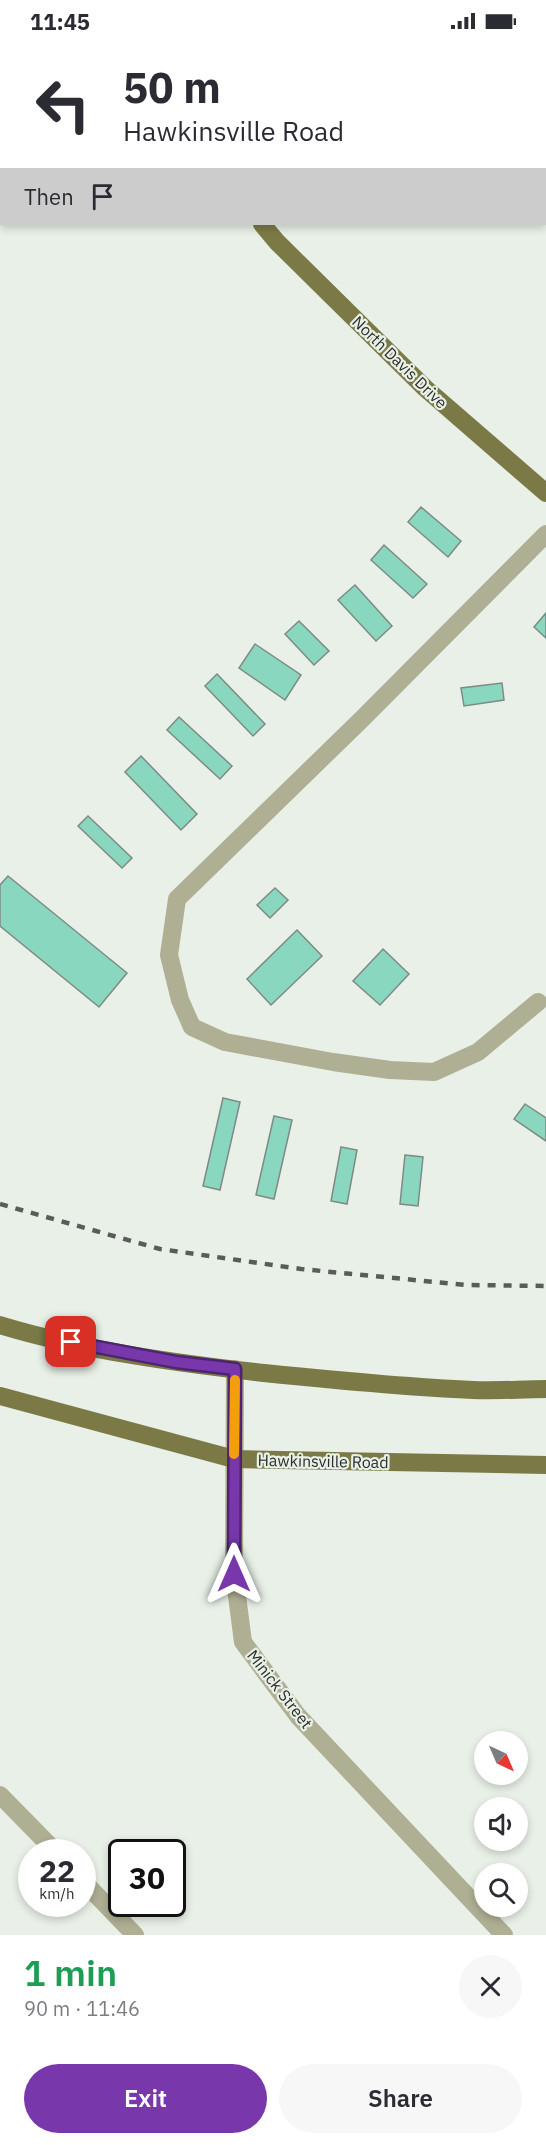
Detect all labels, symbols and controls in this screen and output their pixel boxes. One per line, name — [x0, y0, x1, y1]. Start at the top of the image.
text: 11:45 — [30, 7, 90, 36]
text: 50 m — [123, 60, 221, 115]
icon: left — [24, 66, 102, 144]
text: Hawkinsville Road — [123, 113, 344, 148]
icon: arrive — [86, 180, 119, 213]
text: Then — [24, 182, 74, 211]
street label: North Davis Drive — [348, 312, 452, 413]
pin — [45, 1316, 96, 1367]
icon: arrive — [54, 1325, 87, 1358]
street label: Hawkinsville Road — [257, 1450, 389, 1472]
position arrow — [202, 1542, 266, 1606]
street label: Minick Street — [243, 1646, 317, 1732]
north arrow — [474, 1731, 528, 1785]
map controls — [474, 1731, 528, 1917]
button: sound — [474, 1797, 528, 1851]
speed limit sign: 30 — [108, 1839, 186, 1917]
text: 22 — [39, 1851, 75, 1890]
button: search — [474, 1863, 528, 1917]
text: km/h — [39, 1884, 75, 1903]
text: 1 min — [24, 1949, 117, 1996]
button: close — [459, 1955, 522, 2018]
text: 90 m · 11:46 — [24, 1995, 140, 2022]
button: Exit — [24, 2064, 267, 2133]
button: Share — [279, 2064, 522, 2133]

